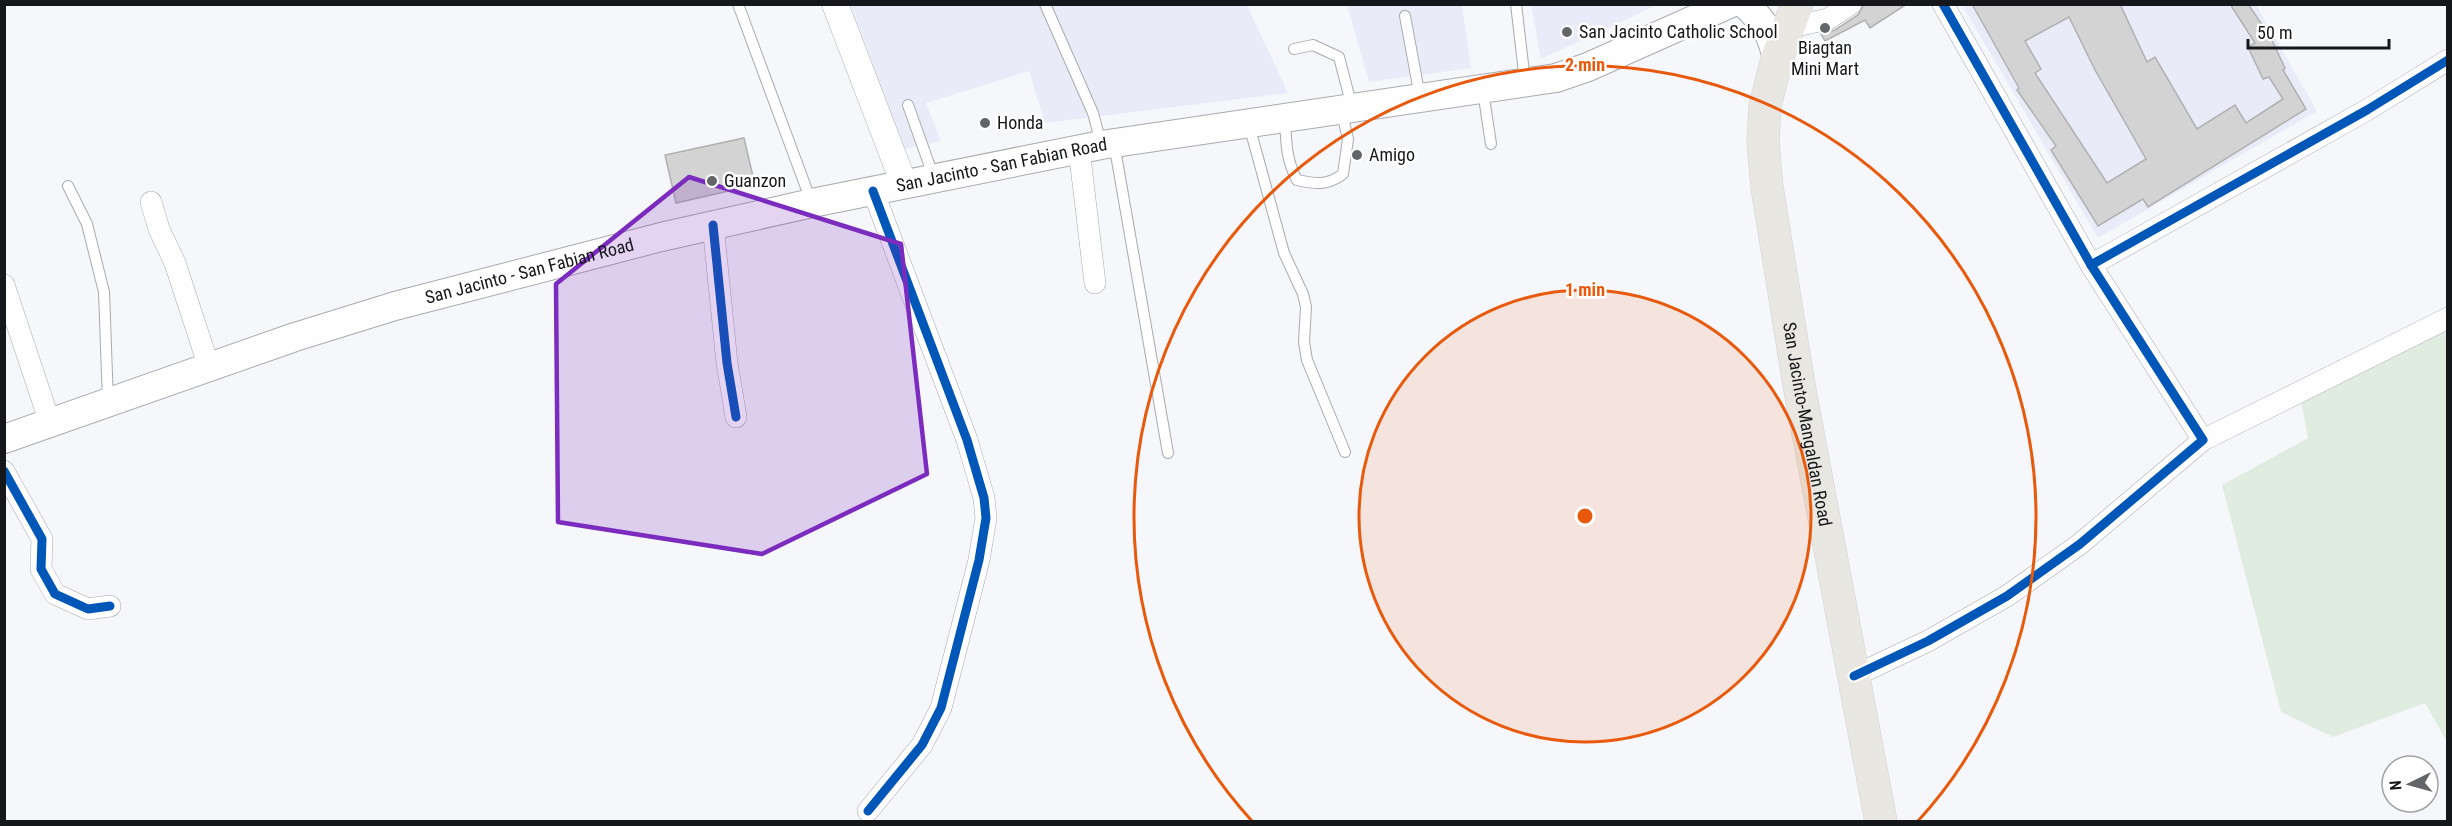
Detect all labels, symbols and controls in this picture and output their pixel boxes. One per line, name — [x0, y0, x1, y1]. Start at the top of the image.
scale bar — [2248, 12, 2389, 50]
place label: San Jacinto Catholic School — [1579, 21, 1778, 42]
marker: Biagtan Mini Mart — [1818, 21, 1832, 35]
text: 50 m — [2257, 22, 2292, 43]
marker: San Jacinto Catholic School — [1560, 25, 1574, 39]
place label: Biagtan Mini Mart — [1791, 37, 1859, 79]
text: 2 min — [1565, 54, 1605, 75]
place label: Honda — [997, 112, 1043, 133]
marker: Honda — [978, 116, 992, 130]
street label: San Jacinto - San Fabian Road — [894, 133, 1108, 196]
place label: Amigo — [1369, 144, 1415, 165]
marker: Amigo — [1350, 148, 1364, 162]
place label: Guanzon — [724, 170, 786, 191]
marker: Guanzon — [705, 174, 719, 188]
street label: San Jacinto - San Fabian Road — [423, 233, 636, 308]
text: 1 min — [1565, 279, 1605, 300]
street label: San Jacinto-Mangaldan Road — [1779, 321, 1836, 528]
centre of rings — [1575, 506, 1595, 526]
north arrow — [2380, 754, 2440, 814]
text: N — [2386, 780, 2405, 791]

